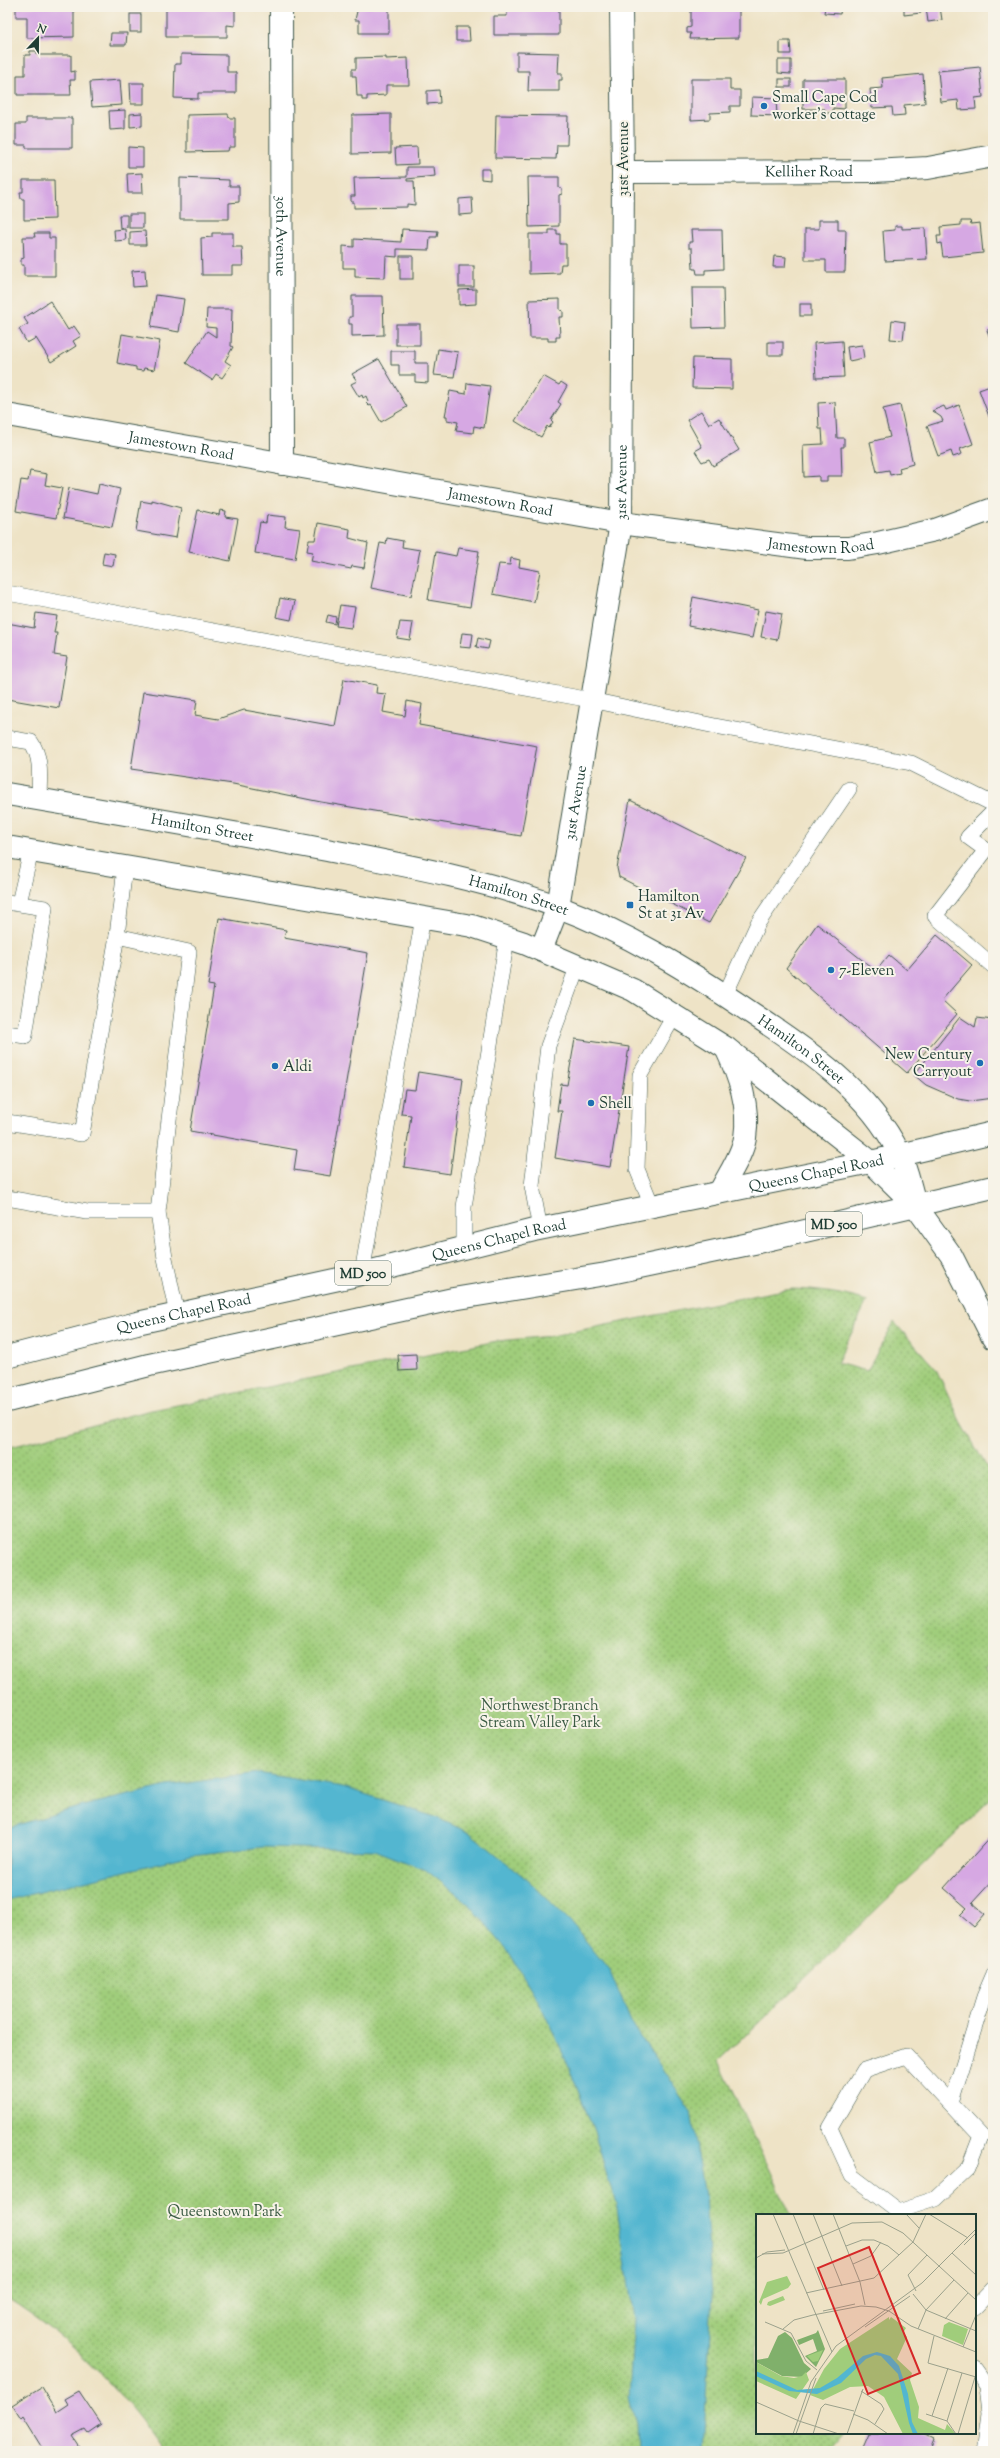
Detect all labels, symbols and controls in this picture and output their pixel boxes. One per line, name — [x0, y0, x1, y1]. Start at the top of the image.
north arrow — [18, 18, 58, 58]
text: N — [33, 20, 49, 39]
place label: Small Cape Cod worker's cottage — [772, 88, 878, 126]
marker: Small Cape Cod worker's cottage — [759, 101, 769, 111]
street label: 31st Avenue — [614, 121, 635, 197]
street label: Kelliher Road — [765, 162, 854, 183]
street label: 30th Avenue — [269, 195, 291, 277]
street label: Jamestown Road — [126, 427, 236, 467]
street label: 31st Avenue — [612, 445, 633, 520]
street label: Jamestown Road — [445, 484, 555, 523]
street label: Jamestown Road — [765, 534, 876, 560]
street label: 31st Avenue — [560, 764, 593, 842]
street label: Hamilton Street — [149, 810, 255, 848]
street label: Hamilton Street — [466, 871, 571, 922]
place label: Hamilton St at 31 Av — [638, 887, 704, 925]
marker: Hamilton St at 31 Av — [625, 900, 635, 910]
place label: 7-Eleven — [839, 961, 895, 982]
marker: 7-Eleven — [826, 965, 836, 975]
street label: Hamilton Street — [753, 1011, 849, 1090]
place label: New Century Carryout — [885, 1045, 973, 1083]
place label: Aldi — [283, 1057, 312, 1078]
marker: New Century Carryout — [975, 1058, 985, 1068]
marker: Aldi — [270, 1061, 280, 1071]
place label: Shell — [599, 1094, 632, 1115]
marker: Shell — [586, 1098, 596, 1108]
street label: Queens Chapel Road — [747, 1150, 887, 1198]
road number: MD 500 — [806, 1212, 862, 1236]
street label: Queens Chapel Road — [430, 1215, 569, 1267]
road number: MD 500 — [335, 1261, 391, 1285]
street label: Queens Chapel Road — [114, 1289, 254, 1340]
park label: Northwest Branch Stream Valley Park — [479, 1696, 601, 1734]
park label: Queenstown Park — [168, 2202, 282, 2223]
inset map — [756, 2214, 976, 2434]

